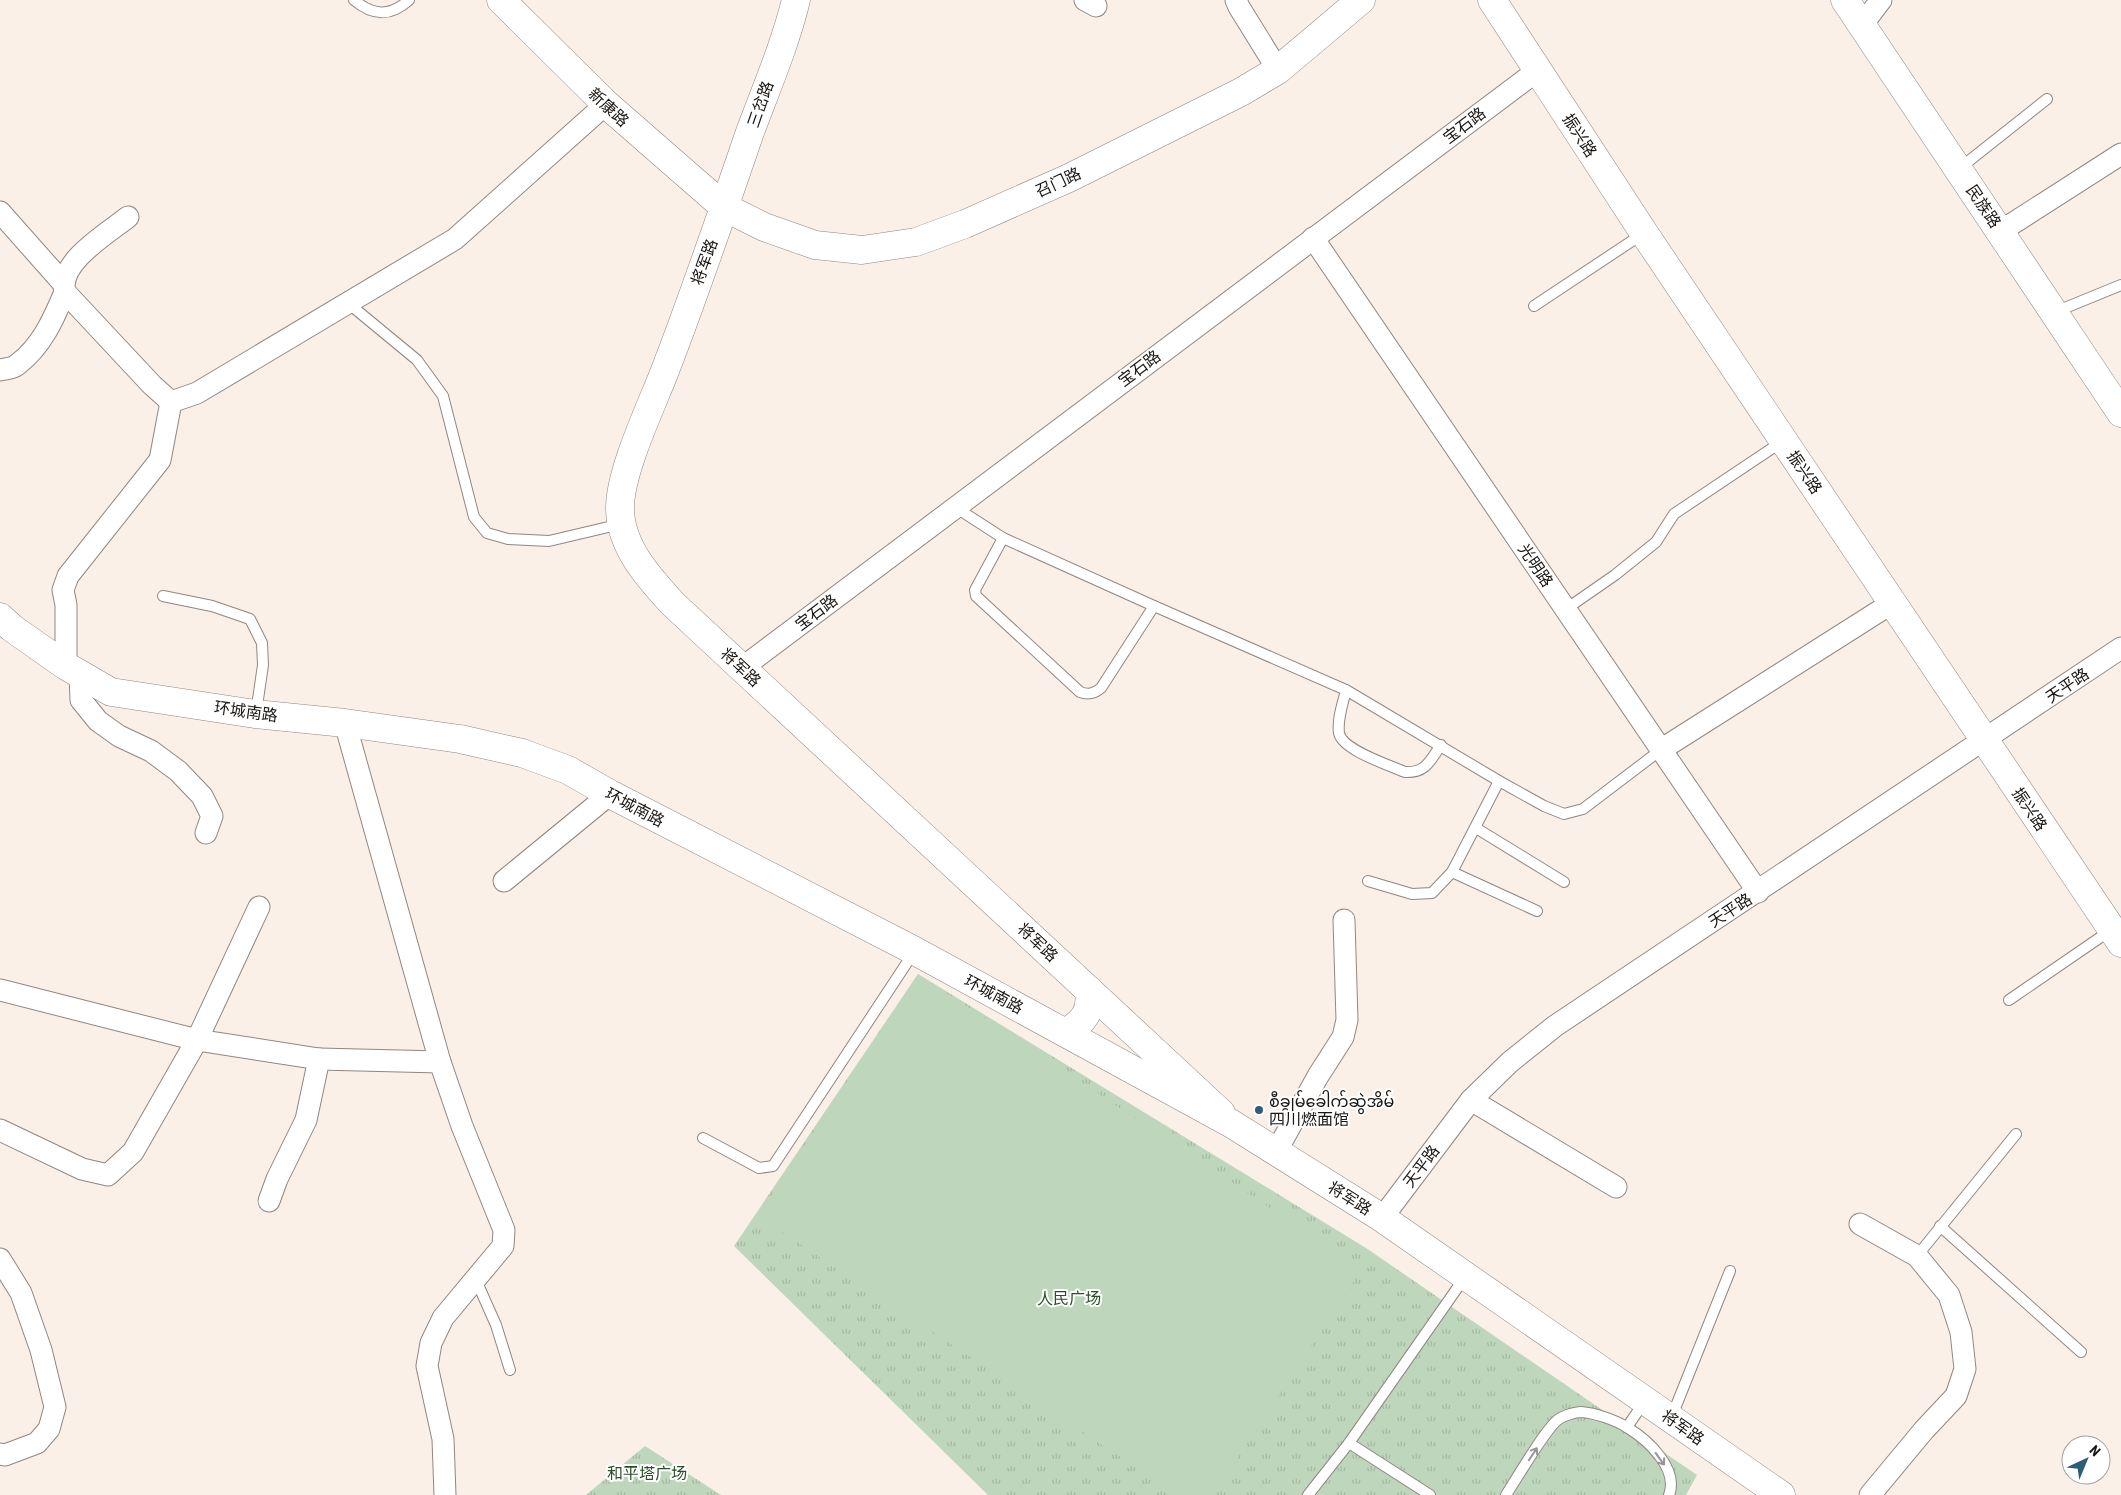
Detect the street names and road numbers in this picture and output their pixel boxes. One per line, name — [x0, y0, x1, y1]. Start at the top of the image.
street label: 三岔路 — [744, 78, 777, 130]
street label: 新康路 — [585, 84, 633, 131]
street label: 宝石路 — [1439, 103, 1489, 147]
street label: 振兴路 — [1559, 110, 1601, 161]
street label: 召门路 — [1032, 164, 1084, 201]
street label: 民族路 — [1962, 181, 2005, 231]
street label: 将军路 — [687, 236, 722, 288]
street label: 宝石路 — [1114, 346, 1164, 390]
street label: 振兴路 — [1783, 447, 1826, 497]
street label: 光明路 — [1514, 540, 1557, 590]
street label: 宝石路 — [791, 590, 841, 634]
street label: 将军路 — [717, 644, 765, 691]
street label: 天平路 — [2042, 664, 2092, 707]
street label: 环城南路 — [213, 698, 279, 725]
street label: 环城南路 — [602, 784, 667, 831]
street label: 振兴路 — [2008, 784, 2051, 834]
street label: 天平路 — [1705, 889, 1756, 931]
street label: 将军路 — [1014, 919, 1062, 966]
street label: 环城南路 — [961, 971, 1026, 1018]
street label: 天平路 — [1399, 1141, 1443, 1191]
street label: 将军路 — [1324, 1178, 1375, 1219]
street label: 将军路 — [1658, 1406, 1708, 1449]

